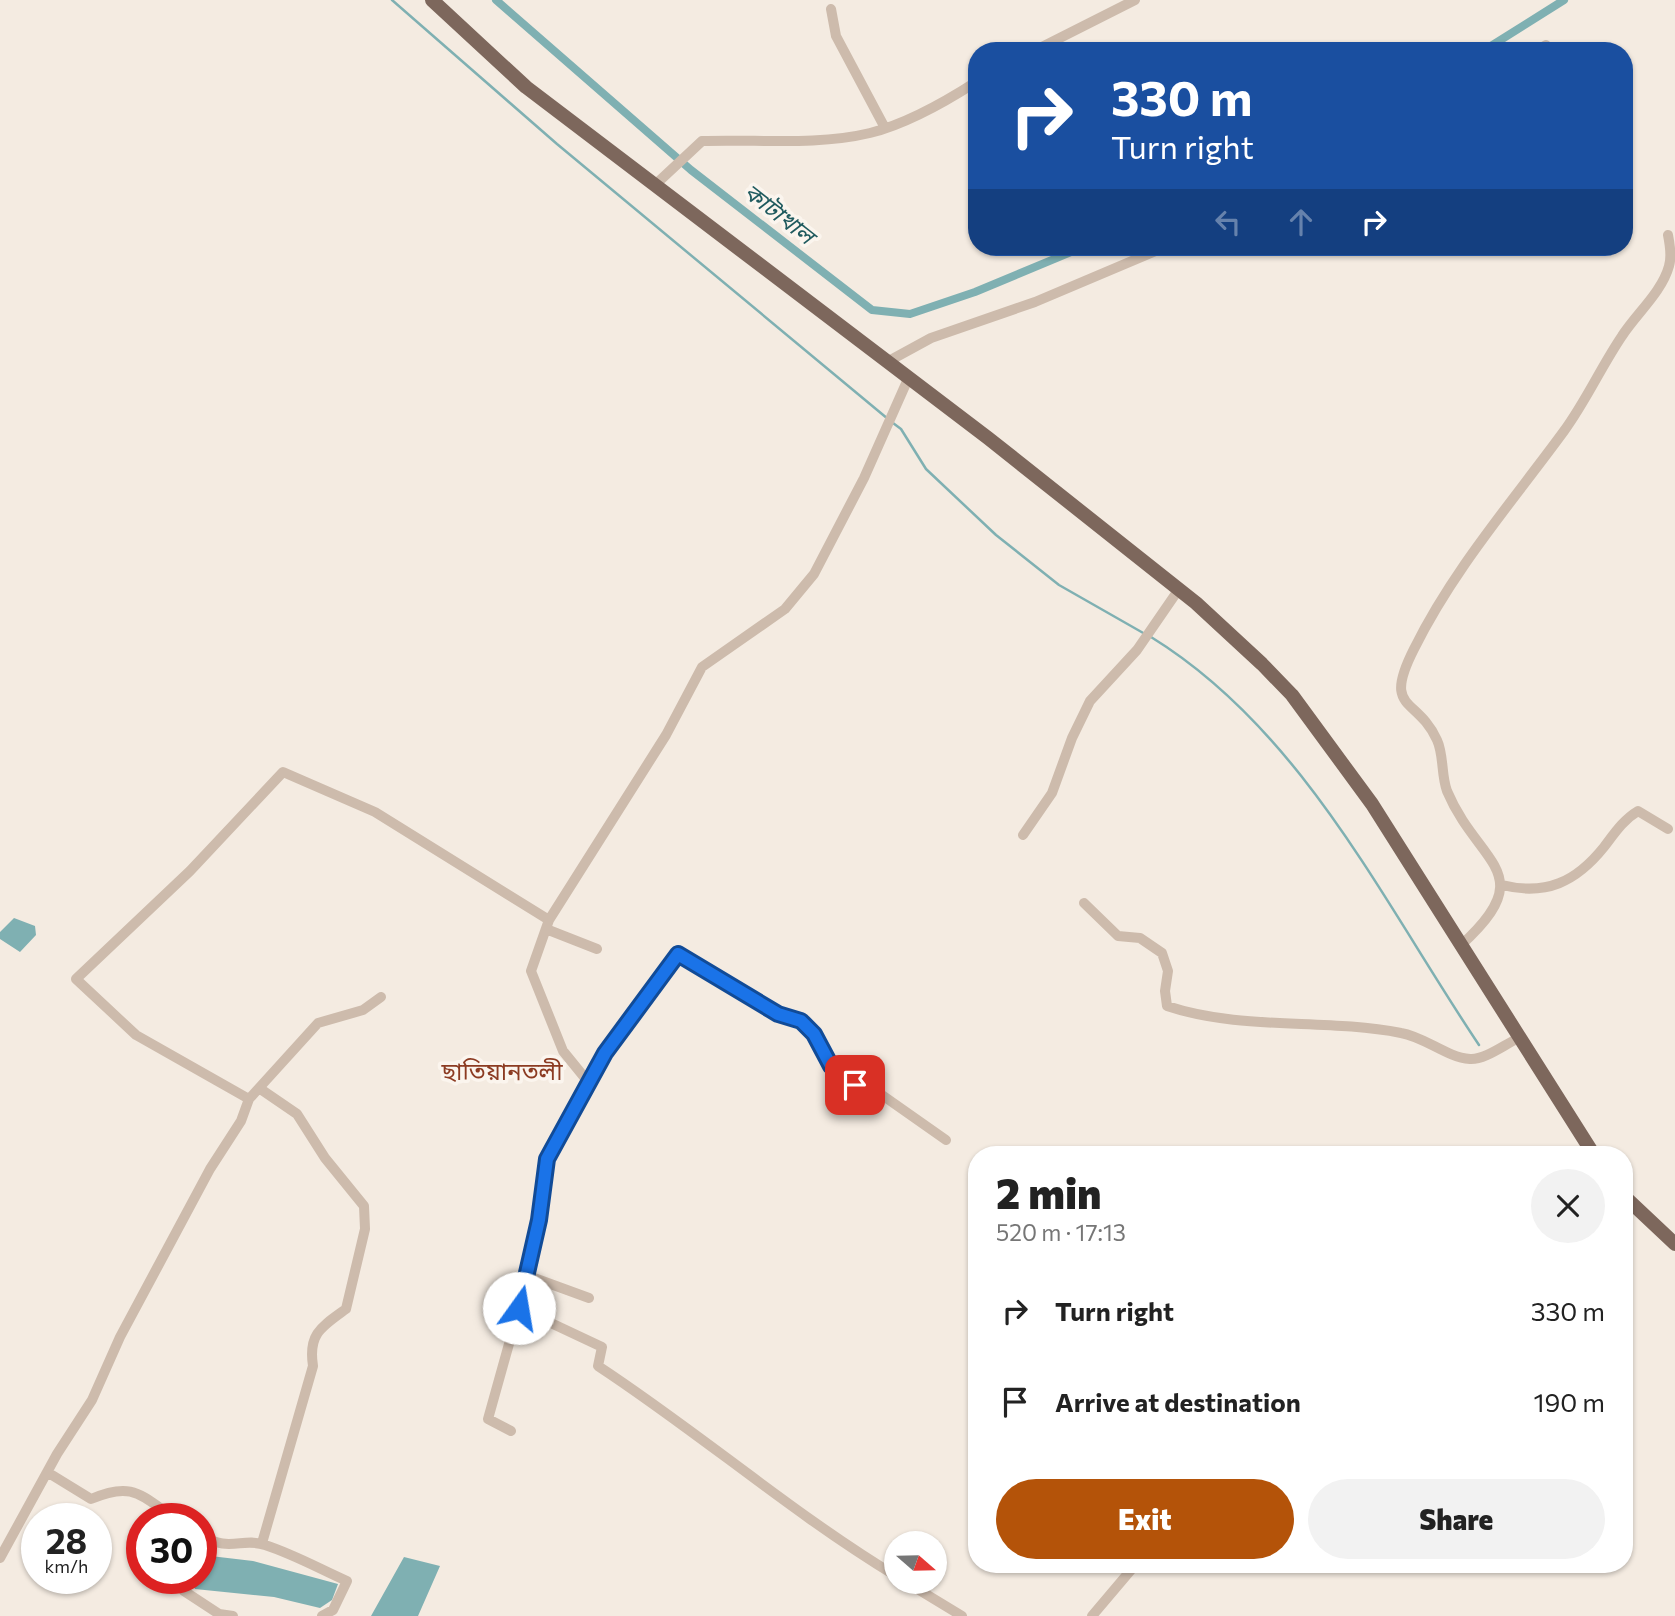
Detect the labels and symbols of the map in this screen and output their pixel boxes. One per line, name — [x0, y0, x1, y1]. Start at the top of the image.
water label: কাটাখাল — [739, 177, 824, 252]
pin — [825, 1055, 885, 1115]
district label: ছাতিয়ানতলী — [440, 1056, 563, 1085]
position arrow — [482, 1271, 556, 1345]
speed limit sign: 30 — [126, 1503, 217, 1594]
north arrow — [884, 1531, 947, 1594]

